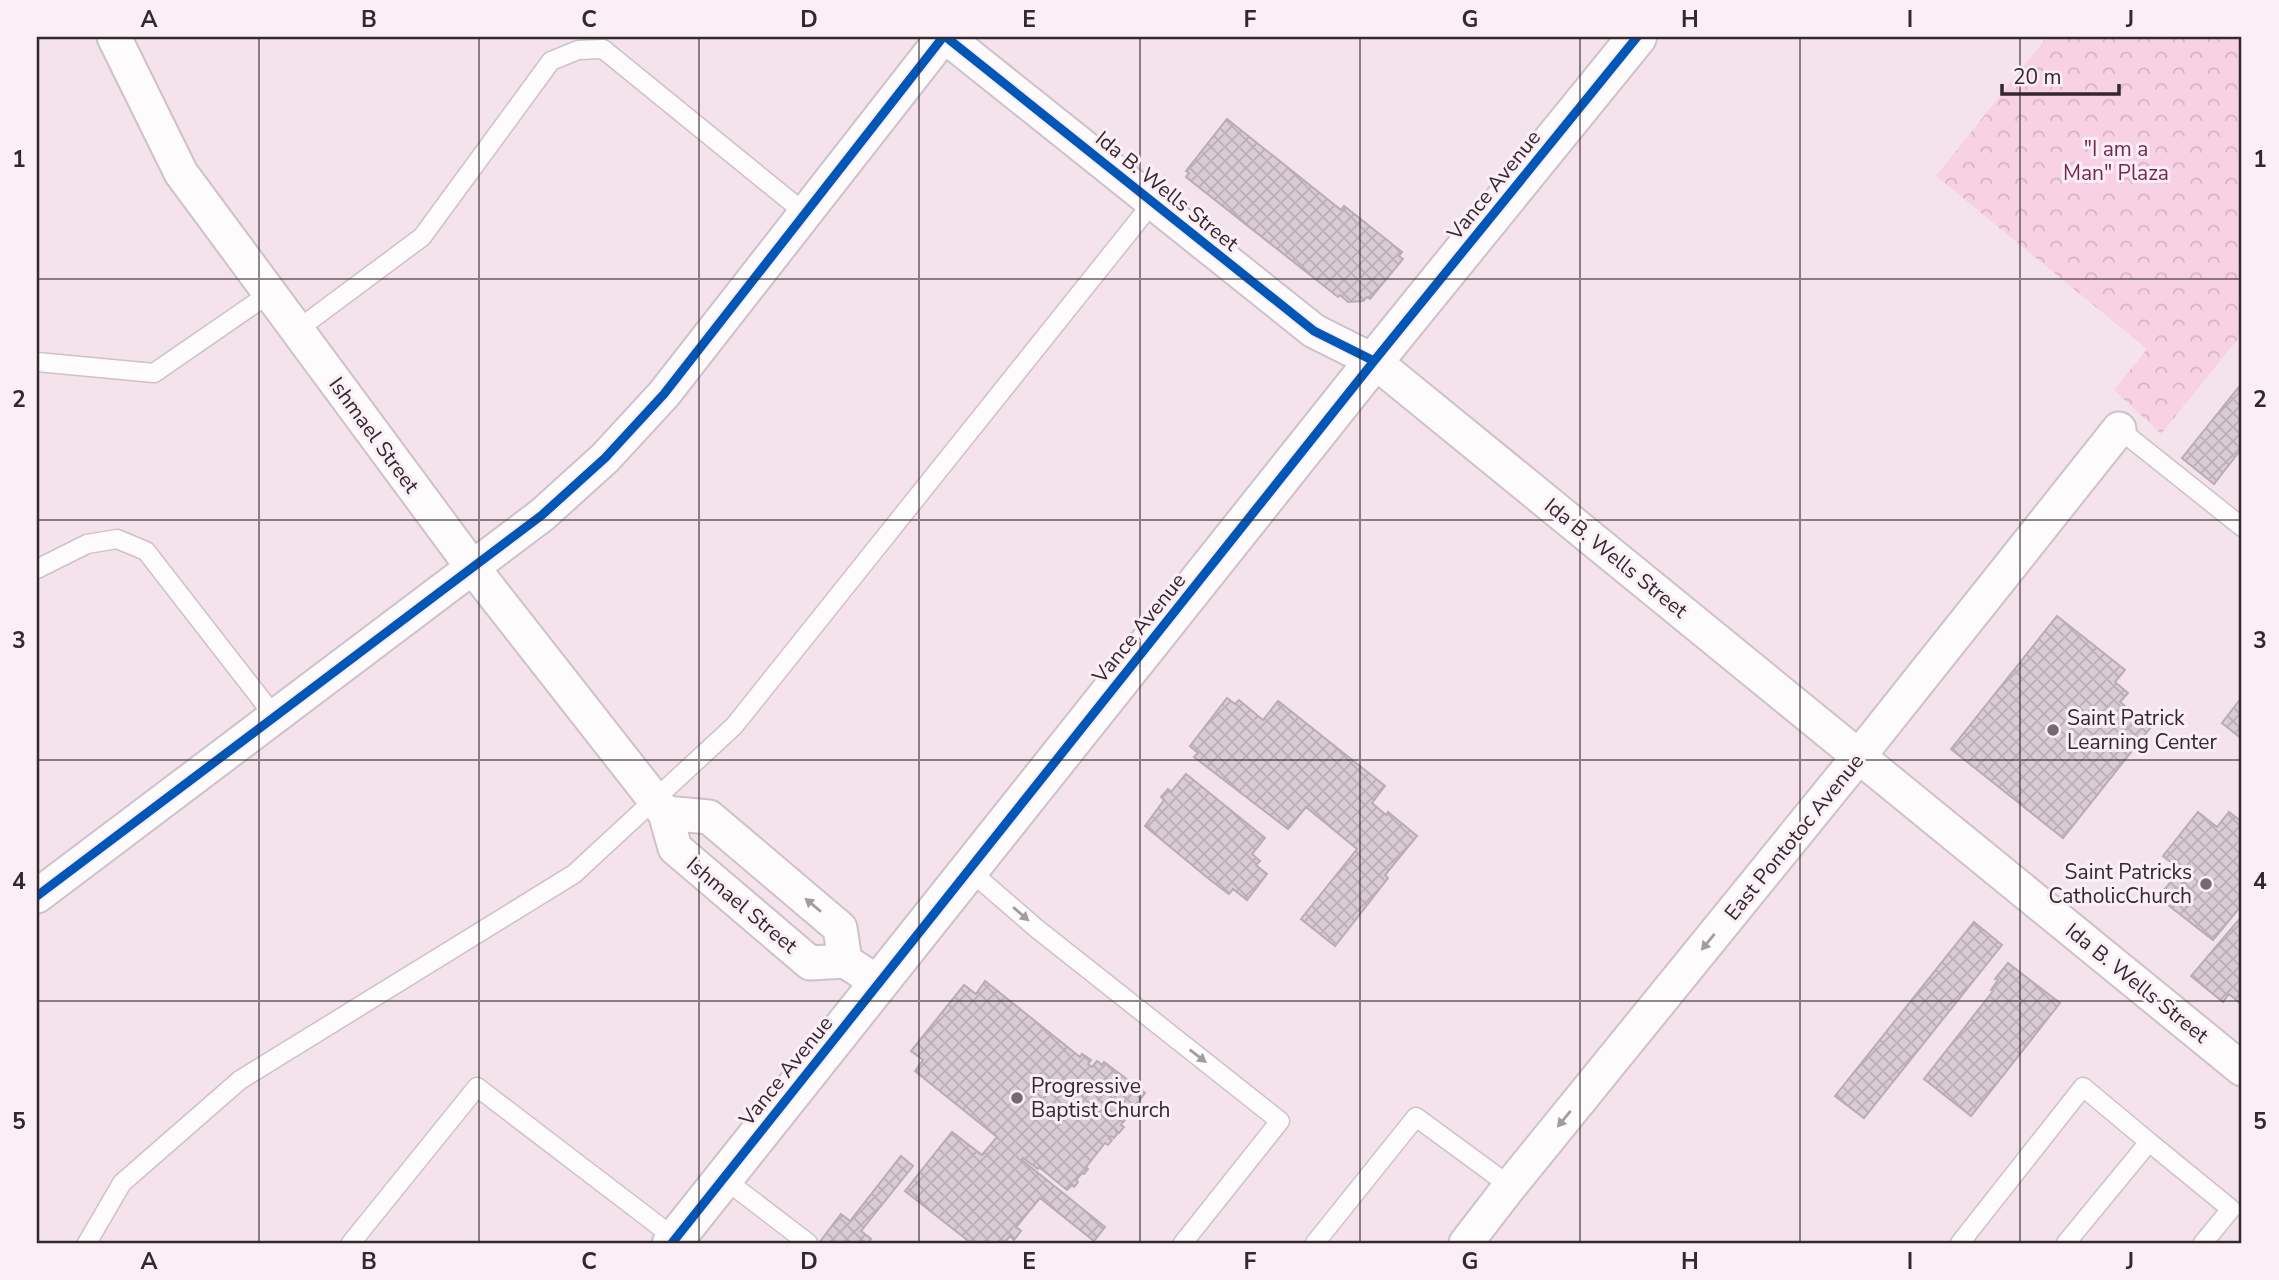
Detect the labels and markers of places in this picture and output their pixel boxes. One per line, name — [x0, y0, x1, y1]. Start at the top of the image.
place label: Saint Patrick Learning Center — [2067, 704, 2217, 756]
marker: Saint Patrick Learning Center — [2045, 722, 2061, 738]
place label: Saint Patricks CatholicChurch — [2048, 858, 2192, 910]
marker: Saint Patricks CatholicChurch — [2198, 876, 2214, 892]
place label: Progressive Baptist Church — [1031, 1072, 1170, 1124]
marker: Progressive Baptist Church — [1009, 1090, 1025, 1106]

